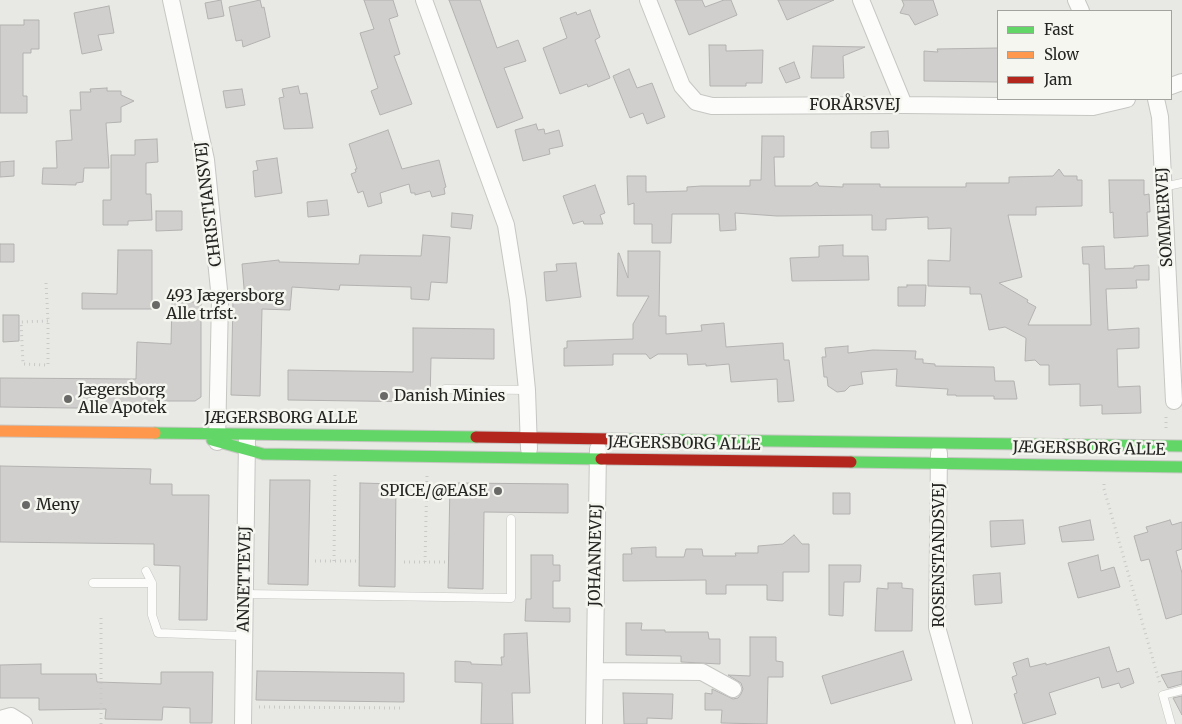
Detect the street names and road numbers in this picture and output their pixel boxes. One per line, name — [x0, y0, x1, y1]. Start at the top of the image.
street label: FORÅRSVEJ — [809, 95, 901, 115]
street label: CHRISTIANSVEJ — [192, 140, 226, 268]
street label: SOMMERVEJ — [1153, 166, 1177, 268]
street label: JÆGERSBORG ALLE — [205, 408, 357, 428]
street label: JÆGERSBORG ALLE — [607, 433, 761, 455]
street label: JÆGERSBORG ALLE — [1012, 438, 1166, 460]
street label: ROSENSTANDSVEJ — [929, 482, 949, 628]
street label: JOHANNEVEJ — [586, 503, 606, 607]
street label: ANNETTEVEJ — [234, 526, 256, 632]

